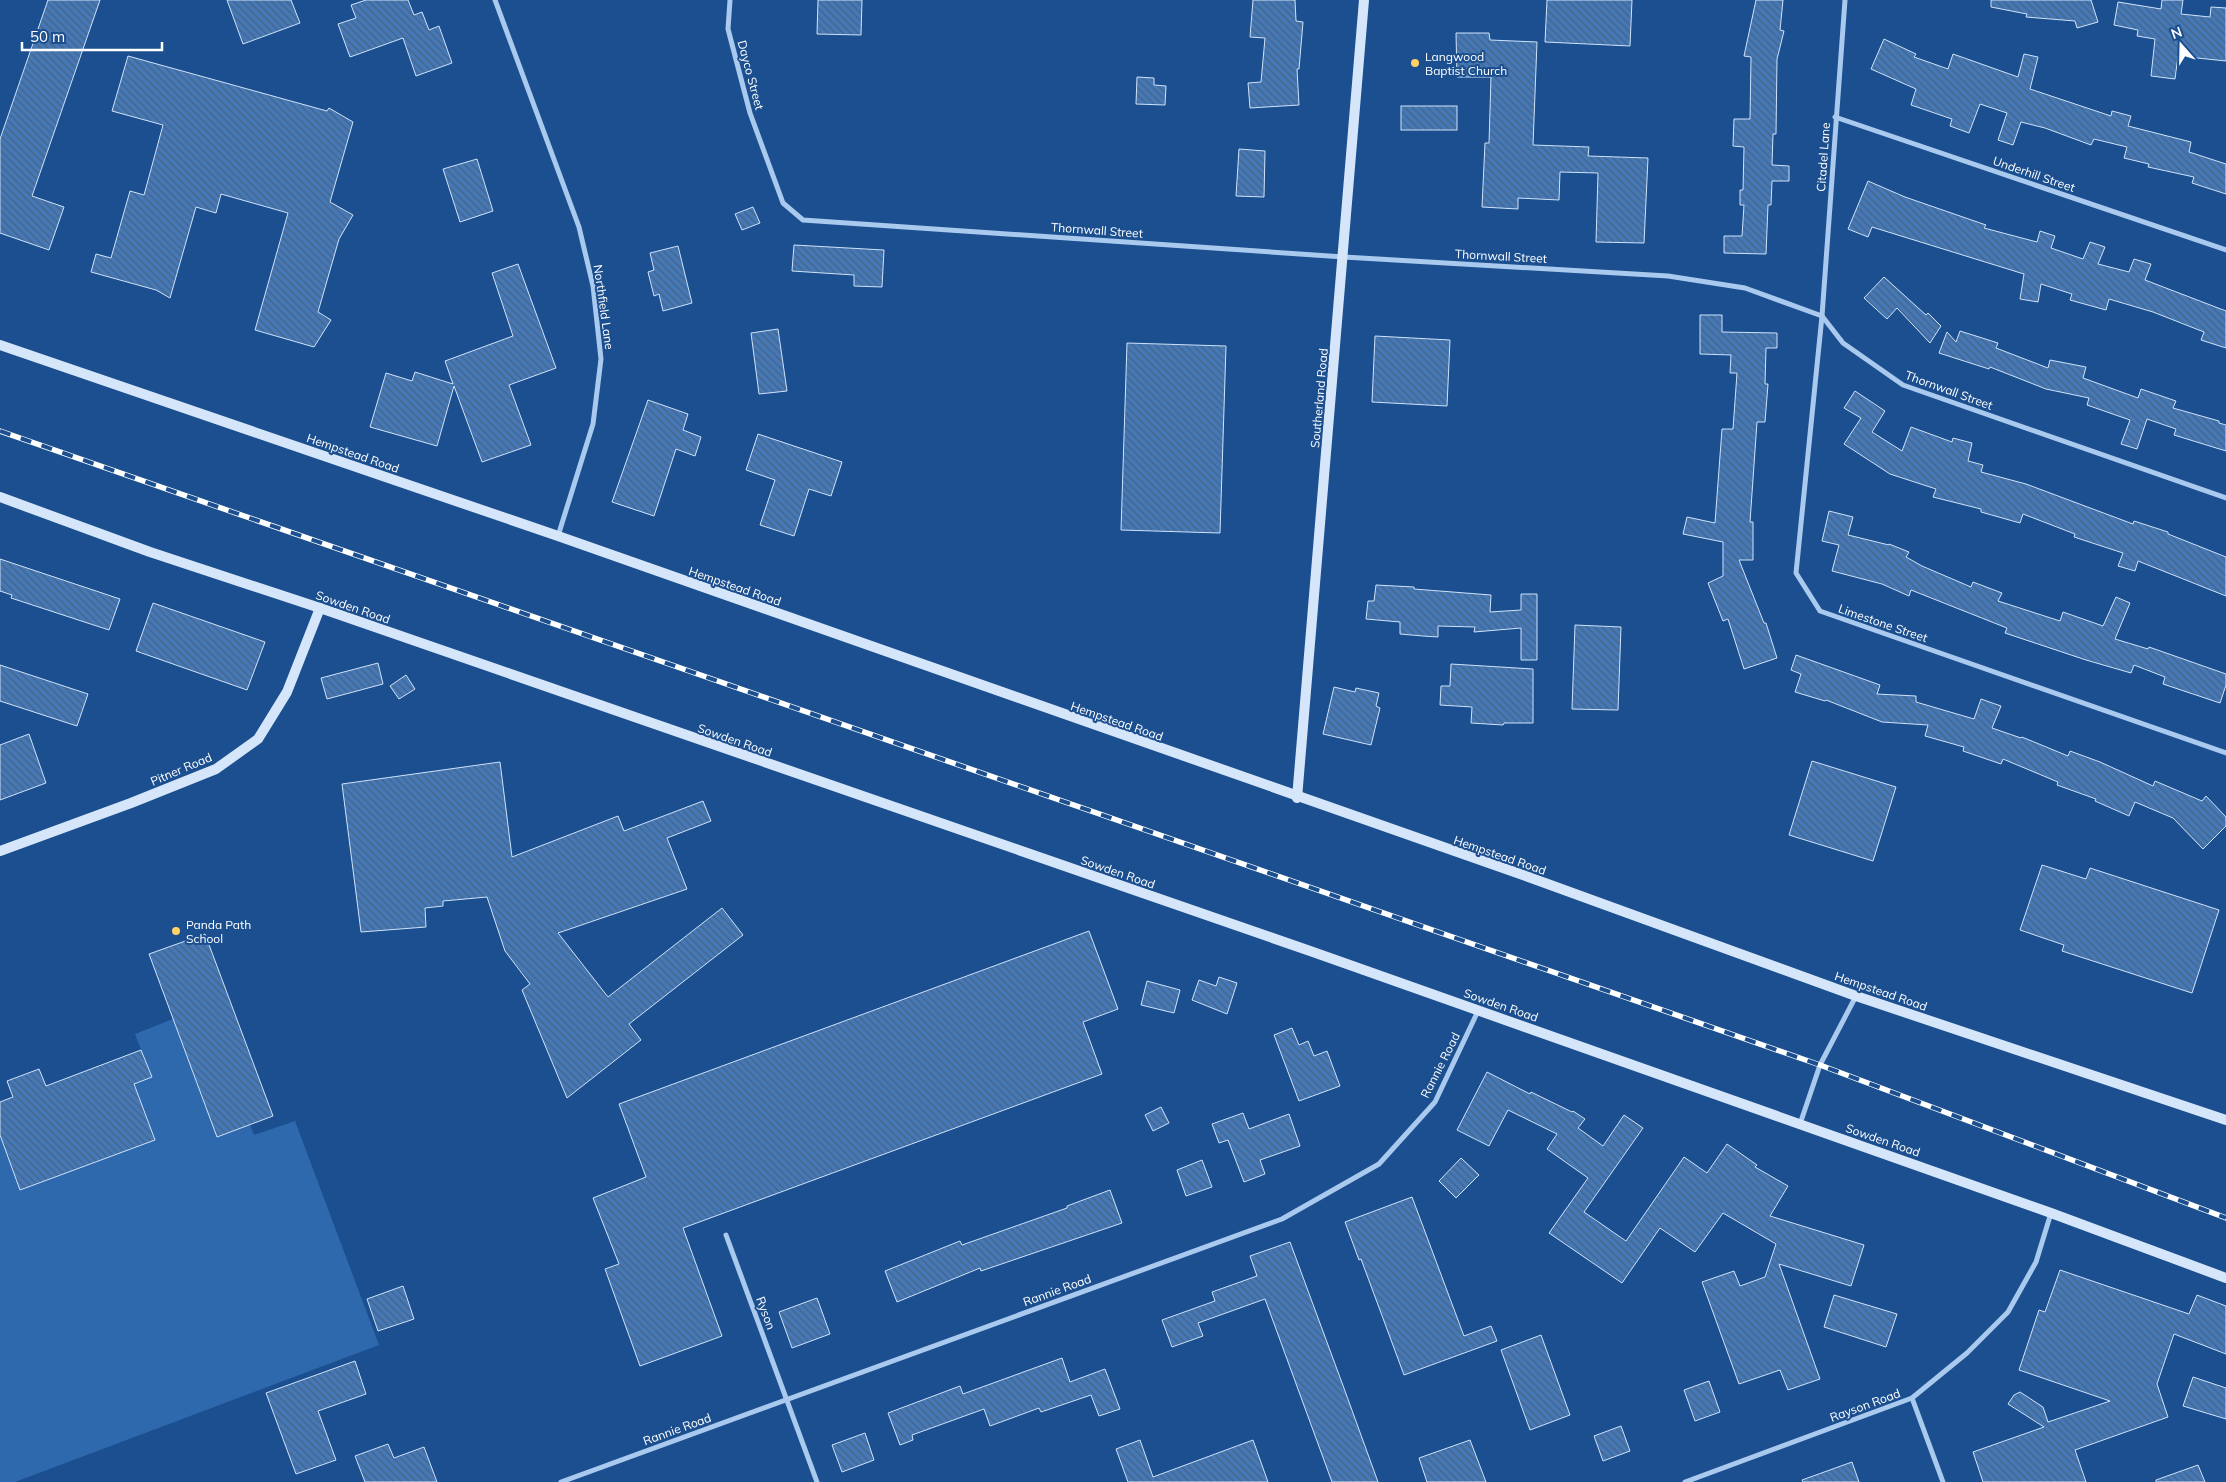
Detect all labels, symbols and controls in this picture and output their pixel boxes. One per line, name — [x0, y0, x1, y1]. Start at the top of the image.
scale bar — [22, 20, 162, 52]
north arrow — [2156, 20, 2206, 70]
text: N — [2169, 23, 2185, 43]
text: 50 m — [30, 27, 65, 46]
street label: Dayco Street — [735, 39, 767, 111]
place label: Langwood Baptist Church — [1425, 49, 1507, 78]
marker: Langwood Baptist Church — [1409, 57, 1421, 69]
street label: Citadel Lane — [1813, 122, 1833, 192]
street label: Underhill Street — [1991, 153, 2077, 195]
street label: Thornwall Street — [1051, 219, 1143, 241]
street label: Thornwall Street — [1455, 246, 1547, 266]
street label: Northfield Lane — [591, 264, 617, 350]
street label: Southerland Road — [1307, 347, 1331, 449]
street label: Thornwall Street — [1903, 367, 1995, 413]
street label: Hempstead Road — [305, 430, 401, 476]
street label: Hempstead Road — [687, 563, 783, 609]
street label: Sowden Road — [314, 587, 392, 627]
street label: Limestone Street — [1836, 601, 1930, 645]
street label: Hempstead Road — [1069, 698, 1165, 744]
street label: Sowden Road — [696, 720, 774, 760]
street label: Pitner Road — [148, 749, 214, 789]
street label: Hempstead Road — [1452, 832, 1548, 878]
street label: Sowden Road — [1079, 852, 1157, 892]
place label: Panda Path School — [186, 917, 251, 946]
marker: Panda Path School — [170, 925, 182, 937]
street label: Hempstead Road — [1833, 968, 1929, 1014]
street label: Sowden Road — [1462, 985, 1540, 1025]
street label: Rannie Road — [1417, 1030, 1463, 1100]
street label: Sowden Road — [1844, 1120, 1922, 1160]
street label: Rannie Road — [1021, 1271, 1093, 1309]
street label: Ryson — [753, 1294, 779, 1332]
street label: Rayson Road — [1828, 1385, 1902, 1425]
street label: Rannie Road — [641, 1410, 713, 1448]

